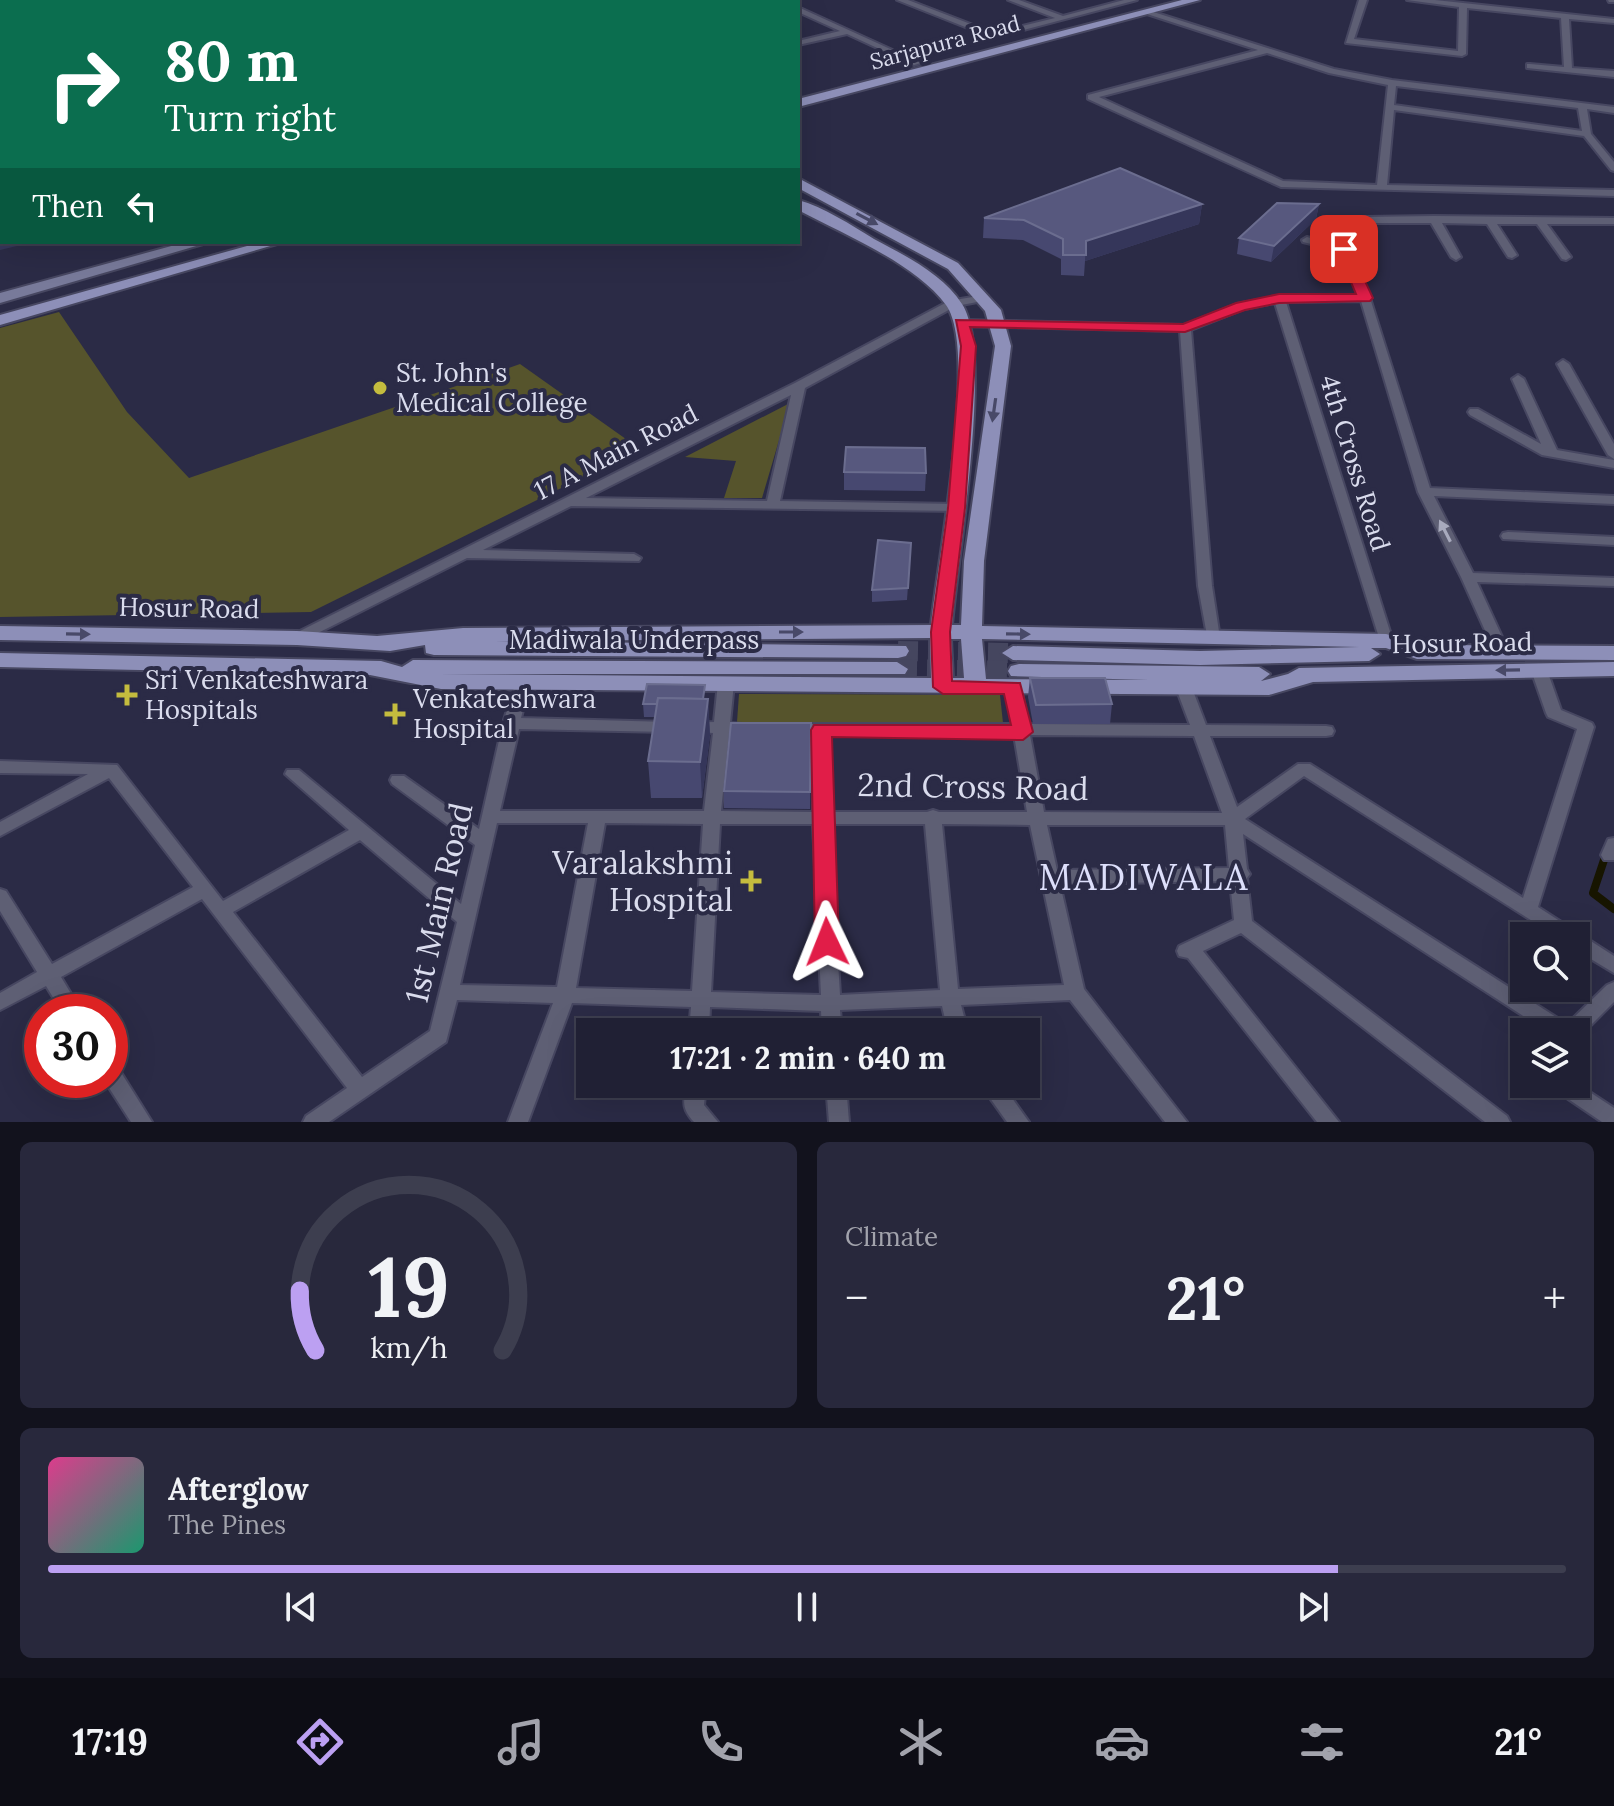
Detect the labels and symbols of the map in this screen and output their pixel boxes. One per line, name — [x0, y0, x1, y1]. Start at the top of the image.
street label: Sarjapura Road — [867, 9, 1023, 75]
one-way arrow — [855, 212, 878, 226]
pin — [1310, 215, 1378, 283]
place label: St. John's Medical College — [396, 356, 588, 419]
street label: 4th Cross Road — [1313, 371, 1398, 555]
marker: St. John's Medical College — [371, 379, 389, 397]
street label: 17 A Main Road — [529, 396, 703, 507]
one-way arrow — [987, 398, 1000, 423]
one-way arrow — [1438, 519, 1451, 542]
street label: Hosur Road — [118, 590, 260, 625]
street label: Madiwala Underpass — [509, 623, 759, 656]
street label: Hosur Road — [1391, 625, 1533, 660]
one-way arrow — [779, 626, 804, 638]
one-way arrow — [66, 628, 91, 640]
one-way arrow — [1006, 628, 1031, 640]
place label: Sri Venkateshwara Hospitals — [145, 663, 368, 726]
one-way arrow — [1495, 664, 1520, 676]
place label: Venkateshwara Hospital — [412, 682, 596, 745]
marker: Sri Venkateshwara Hospitals — [116, 684, 138, 706]
marker: Venkateshwara Hospital — [384, 703, 406, 725]
street label: 2nd Cross Road — [857, 764, 1089, 809]
street label: 1st Main Road — [396, 799, 481, 1007]
place label: Varalakshmi Hospital — [551, 842, 733, 920]
district label: MADIWALA — [1039, 854, 1249, 900]
marker: Varalakshmi Hospital — [740, 870, 762, 892]
position arrow — [785, 900, 869, 984]
speed limit sign: 30 — [24, 994, 128, 1098]

